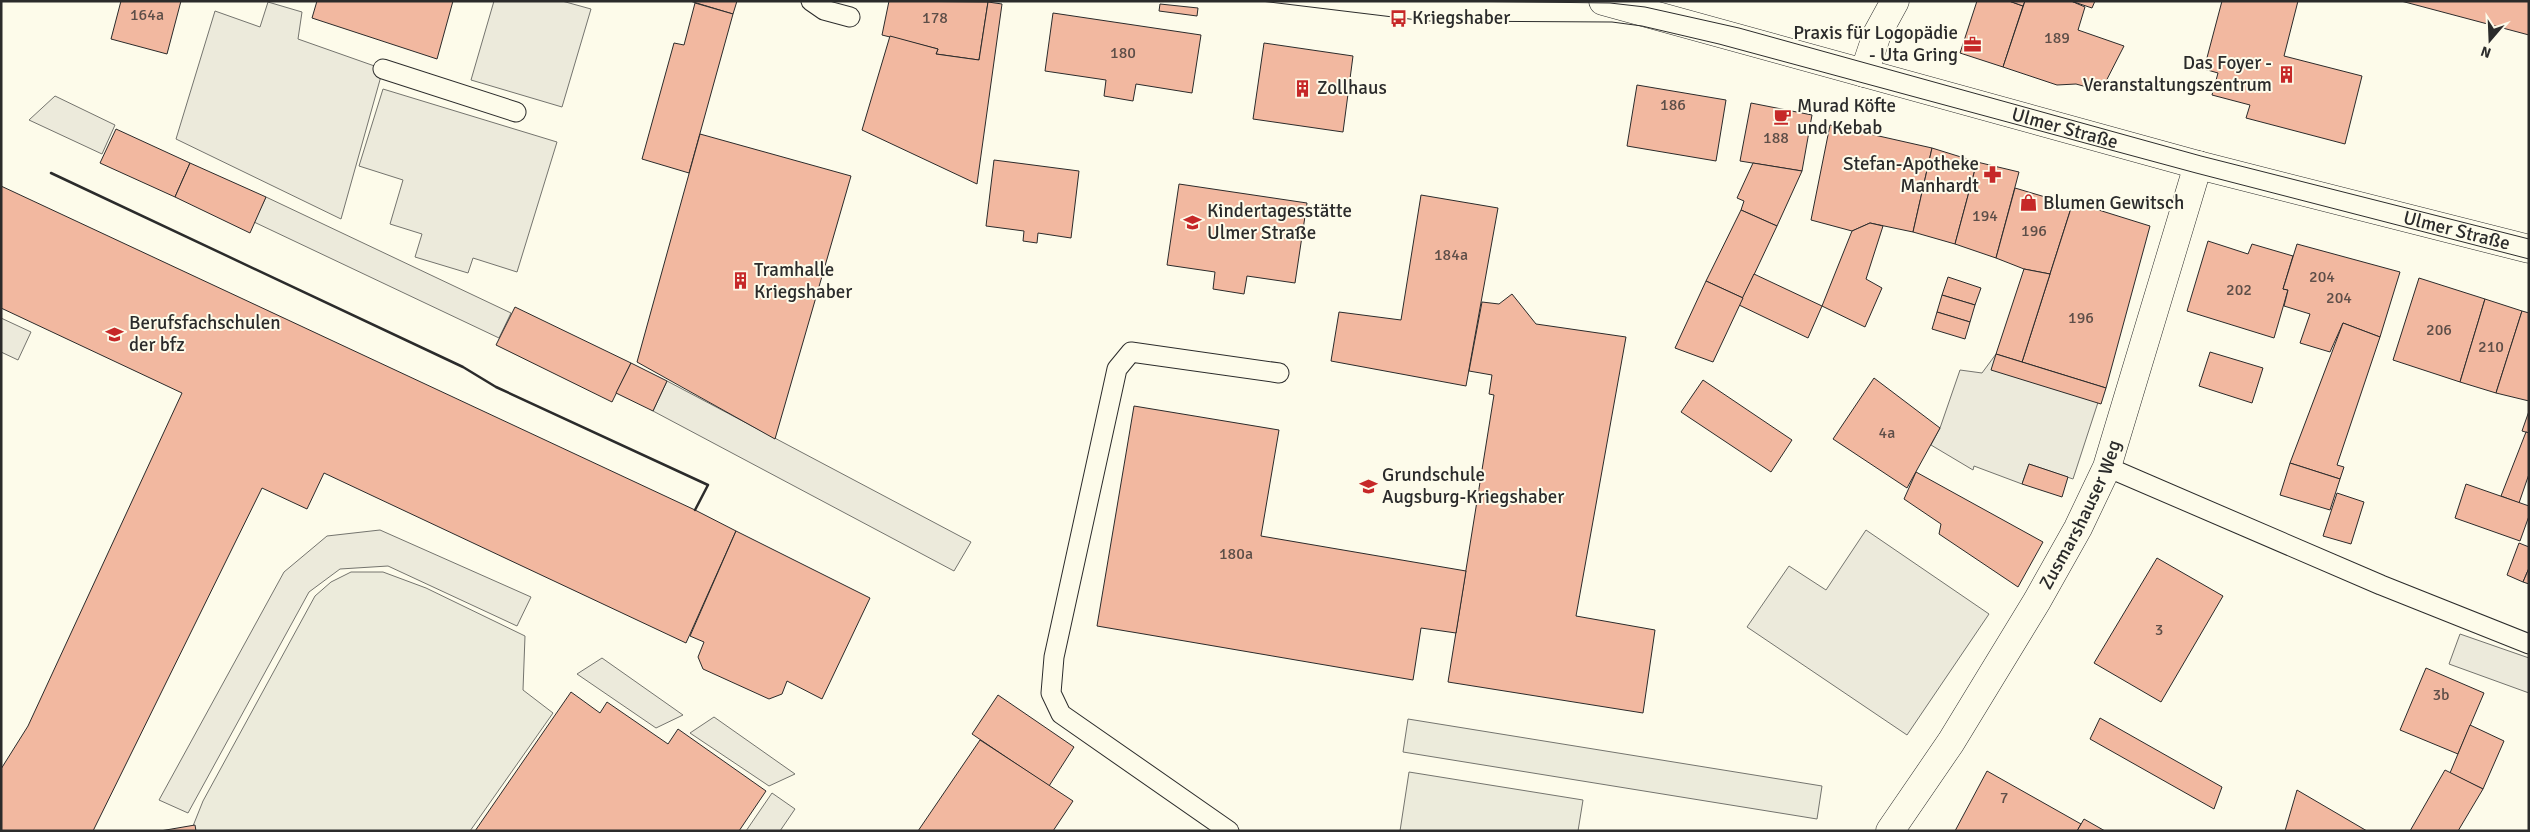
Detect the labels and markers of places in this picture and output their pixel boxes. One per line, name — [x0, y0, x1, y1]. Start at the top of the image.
place label: Kriegshaber — [1412, 6, 1510, 30]
bus stop icon: Kriegshaber — [1388, 8, 1408, 28]
place label: Praxis für Logopädie - Uta Gring — [1793, 21, 1958, 67]
office icon: Praxis für Logopädie - Uta Gring — [1962, 34, 1982, 54]
place label: Das Foyer - Veranstaltungszentrum — [2083, 51, 2272, 97]
building icon: Das Foyer - Veranstaltungszentrum — [2276, 64, 2296, 84]
place label: Zollhaus — [1317, 76, 1387, 100]
building icon: Zollhaus — [1293, 78, 1313, 98]
place label: Murad Köfte und Kebab — [1797, 94, 1896, 140]
cafe icon: Murad Köfte und Kebab — [1773, 107, 1793, 127]
place label: Stefan-Apotheke Manhardt — [1843, 152, 1979, 198]
pharmacy icon: Stefan-Apotheke Manhardt — [1983, 165, 2003, 185]
place label: Blumen Gewitsch — [2043, 191, 2184, 215]
shop icon: Blumen Gewitsch — [2019, 193, 2039, 213]
place label: Kindertagesstätte Ulmer Straße — [1207, 199, 1352, 245]
school or university icon: Kindertagesstätte Ulmer Straße — [1183, 212, 1203, 232]
place label: Tramhalle Kriegshaber — [754, 258, 852, 304]
building icon: Tramhalle Kriegshaber — [730, 271, 750, 291]
place label: Berufsfachschulen der bfz — [129, 311, 281, 357]
school or university icon: Berufsfachschulen der bfz — [105, 324, 125, 344]
place label: Grundschule Augsburg-Kriegshaber — [1382, 463, 1564, 509]
school or university icon: Grundschule Augsburg-Kriegshaber — [1358, 476, 1378, 496]

